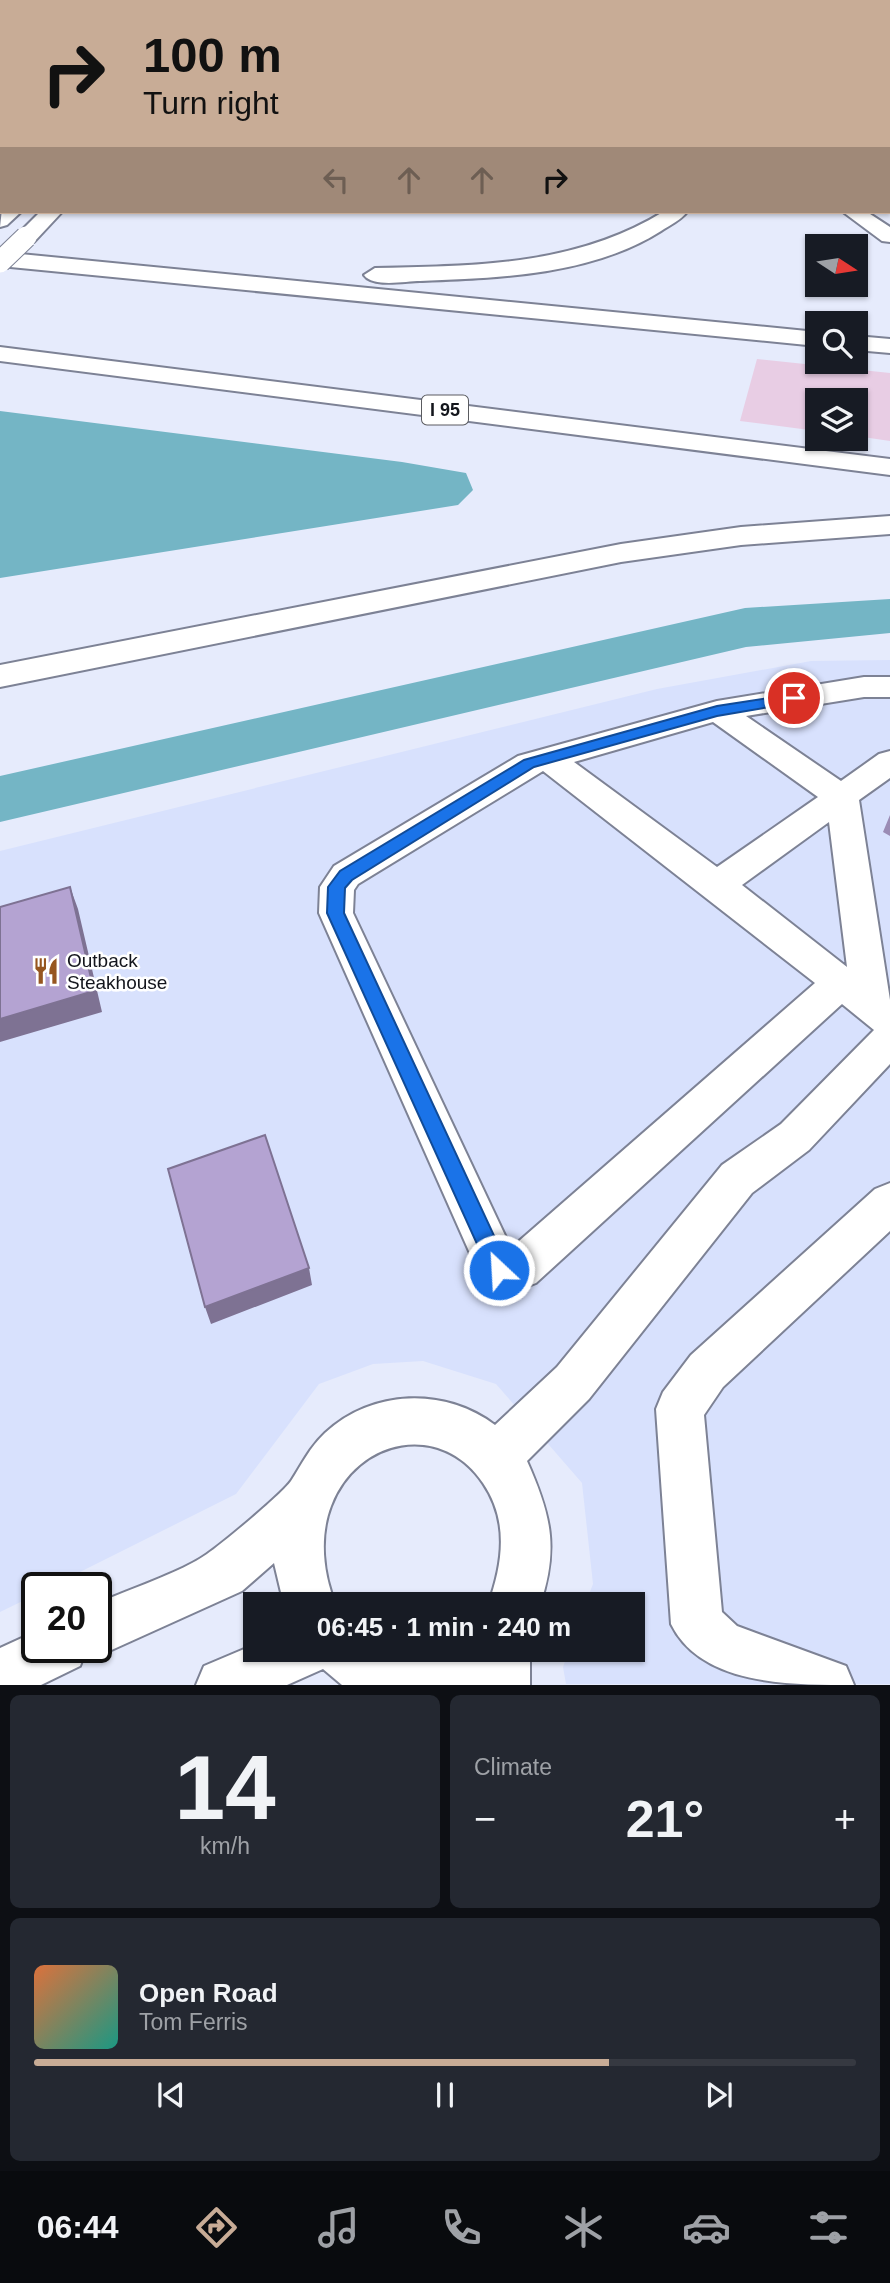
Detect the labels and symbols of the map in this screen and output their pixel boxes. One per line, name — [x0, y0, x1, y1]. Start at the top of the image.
north arrow — [805, 234, 868, 298]
road number: I 95 — [422, 396, 468, 424]
pin — [764, 668, 824, 728]
place label: Outback Steakhouse — [67, 950, 167, 993]
restaurant icon: Outback Steakhouse — [31, 956, 61, 986]
position arrow — [462, 1233, 536, 1307]
speed limit sign: 20 — [21, 1572, 112, 1663]

